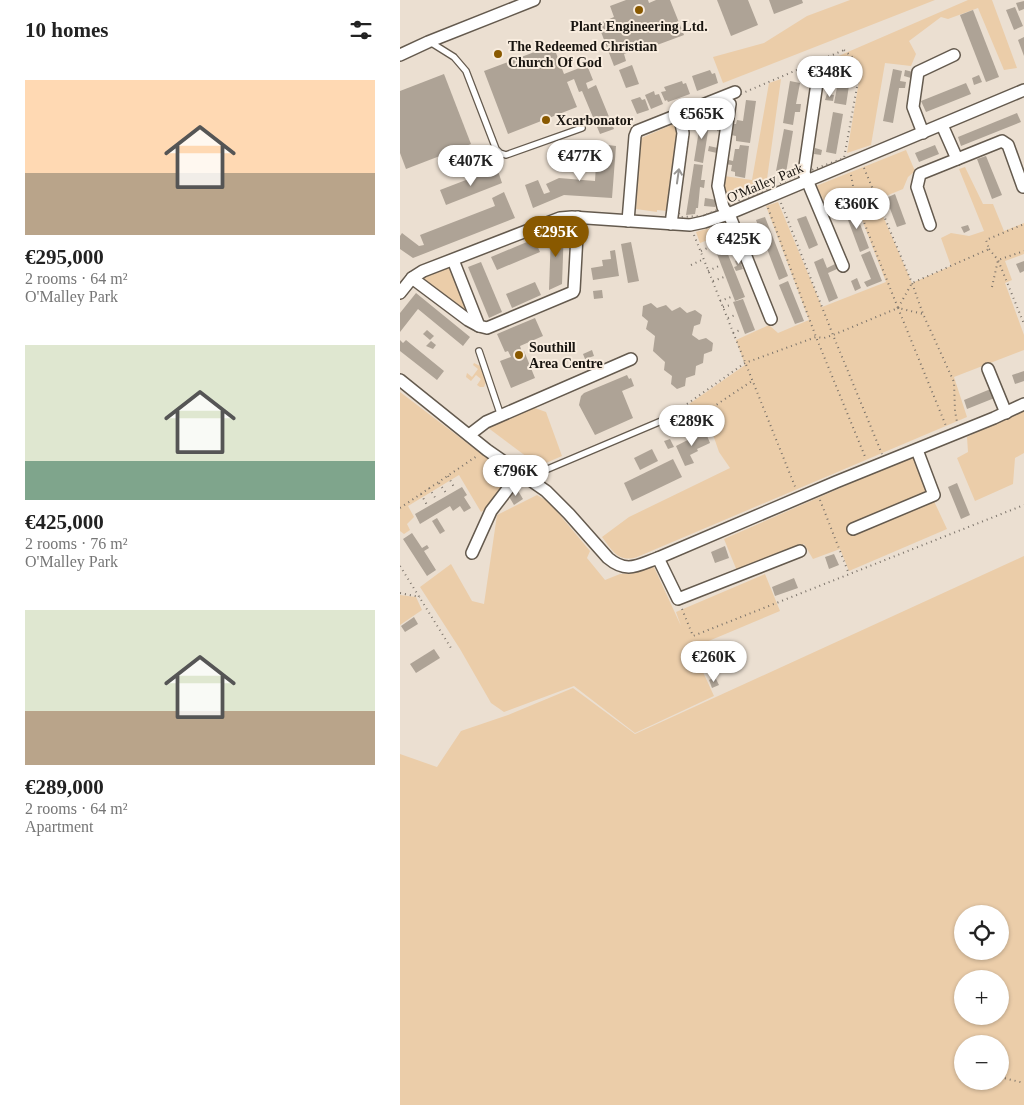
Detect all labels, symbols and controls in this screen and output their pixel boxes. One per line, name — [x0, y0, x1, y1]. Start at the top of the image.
marker: Plant Engineering Ltd. — [633, 4, 645, 16]
icon: filters — [347, 16, 375, 44]
text: 10 homes — [25, 18, 108, 42]
place label: Plant Engineering Ltd. — [570, 19, 708, 34]
place label: The Redeemed Christian Church Of God — [508, 39, 658, 70]
marker: The Redeemed Christian Church Of God — [492, 48, 504, 60]
pin: €348K — [795, 56, 865, 98]
text: €348K — [808, 63, 852, 80]
pin: €565K — [667, 98, 737, 140]
text: €565K — [680, 105, 724, 122]
icon: home — [155, 112, 245, 202]
place label: Xcarbonator — [556, 113, 633, 128]
marker: Xcarbonator — [540, 114, 552, 126]
pin: €477K — [545, 140, 615, 182]
pin: €407K — [436, 144, 506, 187]
text: €477K — [558, 147, 602, 164]
text: €407K — [449, 152, 493, 169]
street label: O'Malley Park — [725, 160, 805, 206]
one-way arrow — [673, 168, 683, 184]
pin: €360K — [822, 188, 892, 230]
text: €360K — [835, 195, 879, 212]
pin: €295K — [521, 216, 591, 258]
pin: €425K — [704, 222, 774, 265]
text: €295K — [534, 223, 578, 240]
text: €425K — [717, 230, 761, 247]
text: €295,000 — [25, 245, 104, 269]
text: 2 rooms · 64 m² — [25, 270, 128, 287]
text: O'Malley Park — [25, 288, 118, 305]
place label: Southill Area Centre — [529, 340, 603, 371]
marker: Southill Area Centre — [513, 349, 525, 361]
icon: home — [155, 377, 245, 467]
pin: €289K — [657, 404, 727, 447]
text: €289K — [670, 412, 714, 429]
pin: €796K — [481, 454, 551, 497]
text: €796K — [494, 462, 538, 479]
text: €425,000 — [25, 510, 104, 534]
text: 2 rooms · 76 m² — [25, 535, 128, 552]
text: O'Malley Park — [25, 553, 118, 570]
pin: €260K — [679, 640, 749, 683]
icon: home — [155, 642, 245, 732]
text: €260K — [692, 648, 736, 665]
text: €289,000 — [25, 775, 104, 799]
text: 2 rooms · 64 m² — [25, 800, 128, 817]
text: Apartment — [25, 818, 93, 835]
map controls — [954, 905, 1009, 1090]
button: locate — [954, 905, 1009, 960]
button: + — [954, 970, 1009, 1025]
button: − — [954, 1035, 1009, 1090]

